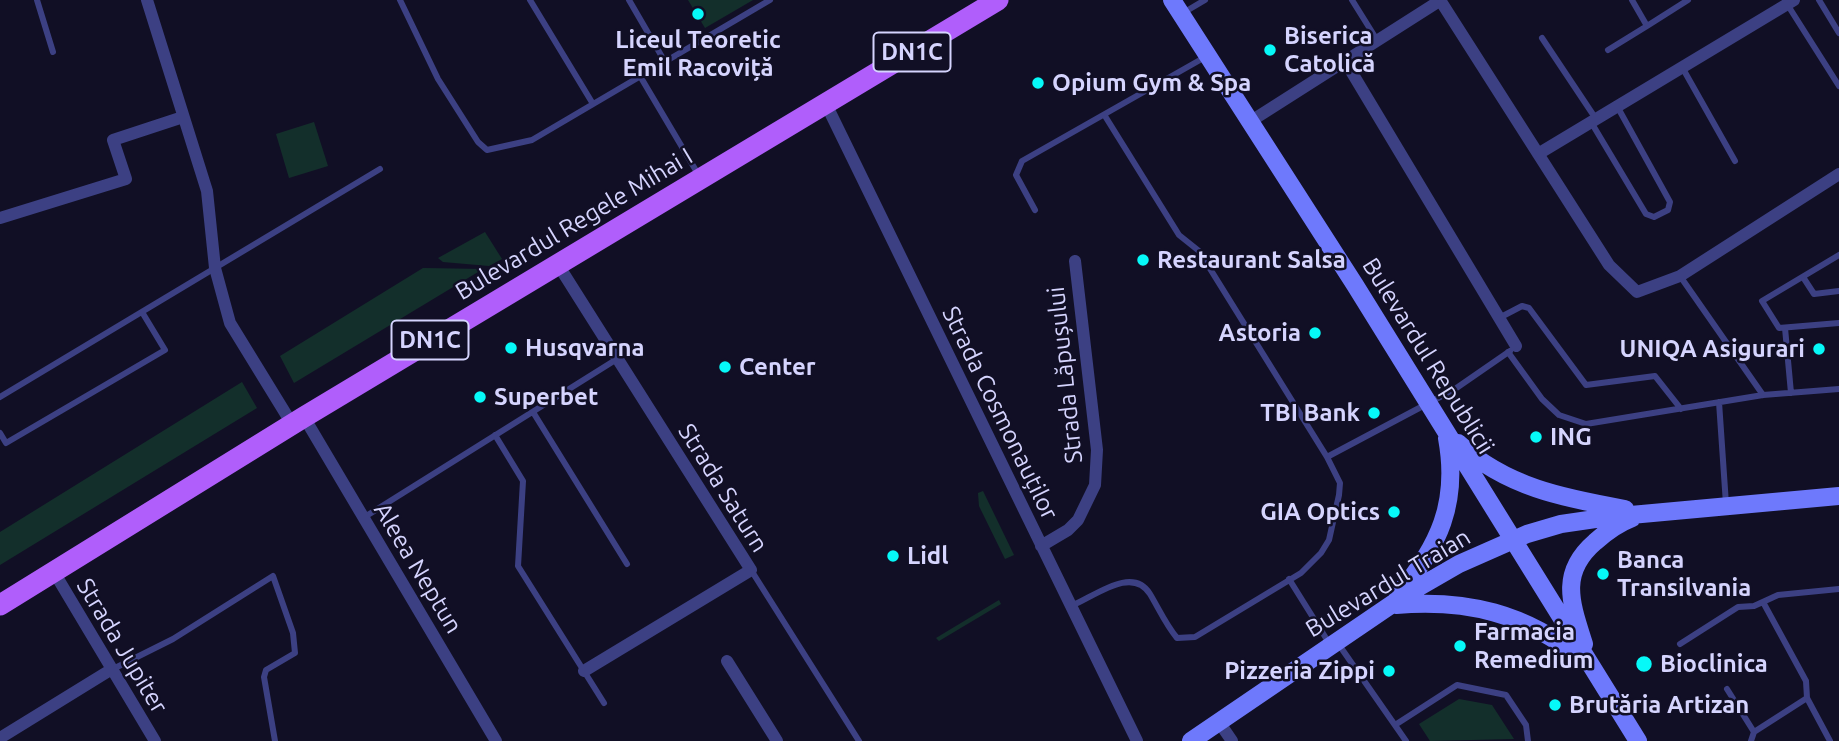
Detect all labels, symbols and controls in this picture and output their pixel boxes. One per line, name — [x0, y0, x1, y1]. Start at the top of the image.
marker: Liceul Teoretic Emil Racoviță — [690, 6, 706, 22]
place label: Biserica Catolică — [1284, 22, 1375, 78]
place label: Liceul Teoretic Emil Racoviță — [615, 26, 781, 82]
road number: DN1C — [874, 32, 950, 72]
marker: Biserica Catolică — [1262, 42, 1278, 58]
place label: Opium Gym & Spa — [1052, 69, 1251, 97]
marker: Opium Gym & Spa — [1030, 75, 1046, 91]
street label: Bulevardul Regele Mihai I — [450, 142, 698, 306]
place label: Restaurant Salsa — [1157, 246, 1346, 274]
marker: Restaurant Salsa — [1135, 252, 1151, 268]
street label: Bulevardul Republicii — [1356, 253, 1500, 459]
street label: Strada Lăpușului — [1041, 285, 1089, 465]
street label: Strada Cosmonauților — [936, 302, 1064, 524]
place label: Astoria — [1219, 319, 1301, 347]
road number: DN1C — [392, 320, 468, 360]
marker: Astoria — [1307, 325, 1323, 341]
place label: Husqvarna — [525, 334, 644, 362]
place label: UNIQA Asigurari — [1620, 335, 1805, 363]
marker: Husqvarna — [503, 340, 519, 356]
marker: UNIQA Asigurari — [1811, 341, 1827, 357]
place label: Center — [739, 353, 816, 381]
marker: Center — [717, 359, 733, 375]
place label: Superbet — [494, 383, 598, 411]
marker: Superbet — [472, 389, 488, 405]
place label: TBI Bank — [1260, 399, 1360, 427]
marker: TBI Bank — [1366, 405, 1382, 421]
street label: Strada Saturn — [672, 418, 774, 558]
place label: ING — [1550, 423, 1592, 451]
marker: ING — [1528, 429, 1544, 445]
street label: Aleea Neptun — [368, 497, 468, 639]
place label: GIA Optics — [1260, 498, 1380, 526]
marker: GIA Optics — [1386, 504, 1402, 520]
street label: Bulevardul Traian — [1300, 523, 1476, 643]
place label: Lidl — [907, 542, 949, 570]
place label: Banca Transilvania — [1617, 546, 1751, 602]
marker: Lidl — [885, 548, 901, 564]
marker: Banca Transilvania — [1595, 566, 1611, 582]
street label: Strada Jupiter — [70, 573, 174, 719]
place label: Farmacia Remedium — [1474, 618, 1593, 674]
marker: Farmacia Remedium — [1452, 638, 1468, 654]
place label: Bioclinica — [1660, 650, 1768, 678]
marker: Bioclinica — [1634, 654, 1654, 674]
place label: Pizzeria Zippi — [1224, 657, 1375, 685]
marker: Pizzeria Zippi — [1381, 663, 1397, 679]
place label: Brutăria Artizan — [1569, 691, 1749, 719]
marker: Brutăria Artizan — [1547, 697, 1563, 713]

